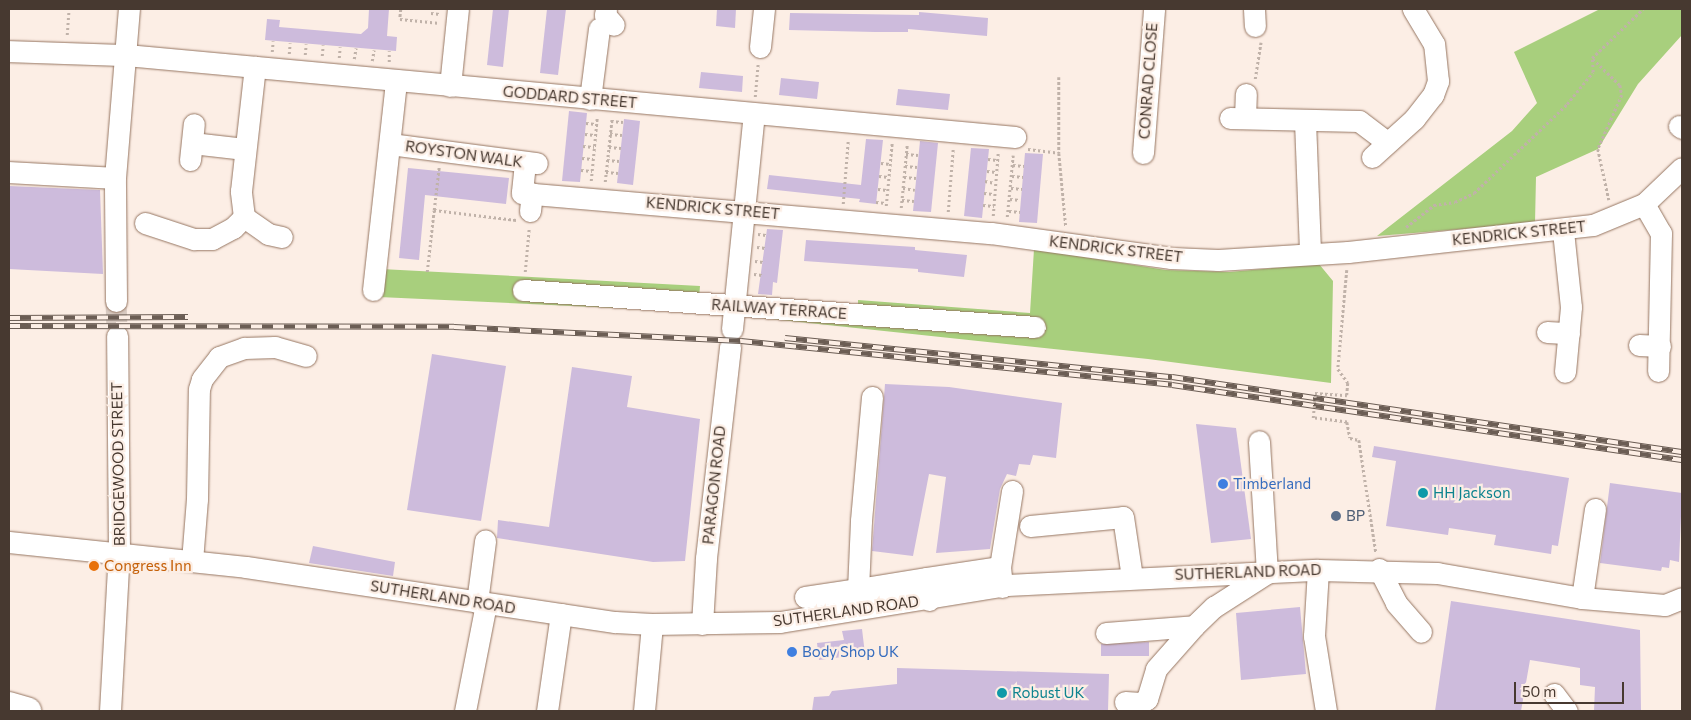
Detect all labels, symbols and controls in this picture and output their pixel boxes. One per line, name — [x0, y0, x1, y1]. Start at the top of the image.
street label: CONRAD CLOSE — [1135, 22, 1161, 140]
street label: GODDARD STREET — [502, 82, 638, 112]
street label: ROYSTON WALK — [404, 137, 524, 171]
street label: KENDRICK STREET — [645, 193, 781, 223]
street label: KENDRICK STREET — [1451, 217, 1587, 249]
street label: KENDRICK STREET — [1048, 232, 1184, 266]
street label: RAILWAY TERRACE — [711, 295, 847, 323]
street label: BRIDGEWOOD STREET — [108, 382, 128, 546]
street label: PARAGON ROAD — [699, 425, 729, 545]
place label: Timberland — [1233, 475, 1311, 493]
marker: Timberland — [1217, 478, 1229, 490]
place label: HH Jackson — [1433, 484, 1510, 502]
marker: HH Jackson — [1417, 487, 1429, 499]
place label: BP — [1346, 507, 1365, 525]
marker: BP — [1330, 510, 1342, 522]
place label: Congress Inn — [104, 557, 191, 575]
marker: Congress Inn — [88, 560, 100, 572]
street label: SUTHERLAND ROAD — [1174, 560, 1322, 584]
street label: SUTHERLAND ROAD — [369, 577, 517, 617]
street label: SUTHERLAND ROAD — [772, 592, 920, 630]
place label: Body Shop UK — [802, 643, 899, 661]
marker: Body Shop UK — [786, 646, 798, 658]
scale bar — [1516, 672, 1626, 704]
text: 50 m — [1522, 682, 1556, 700]
place label: Robust UK — [1012, 684, 1085, 702]
marker: Robust UK — [996, 687, 1008, 699]

